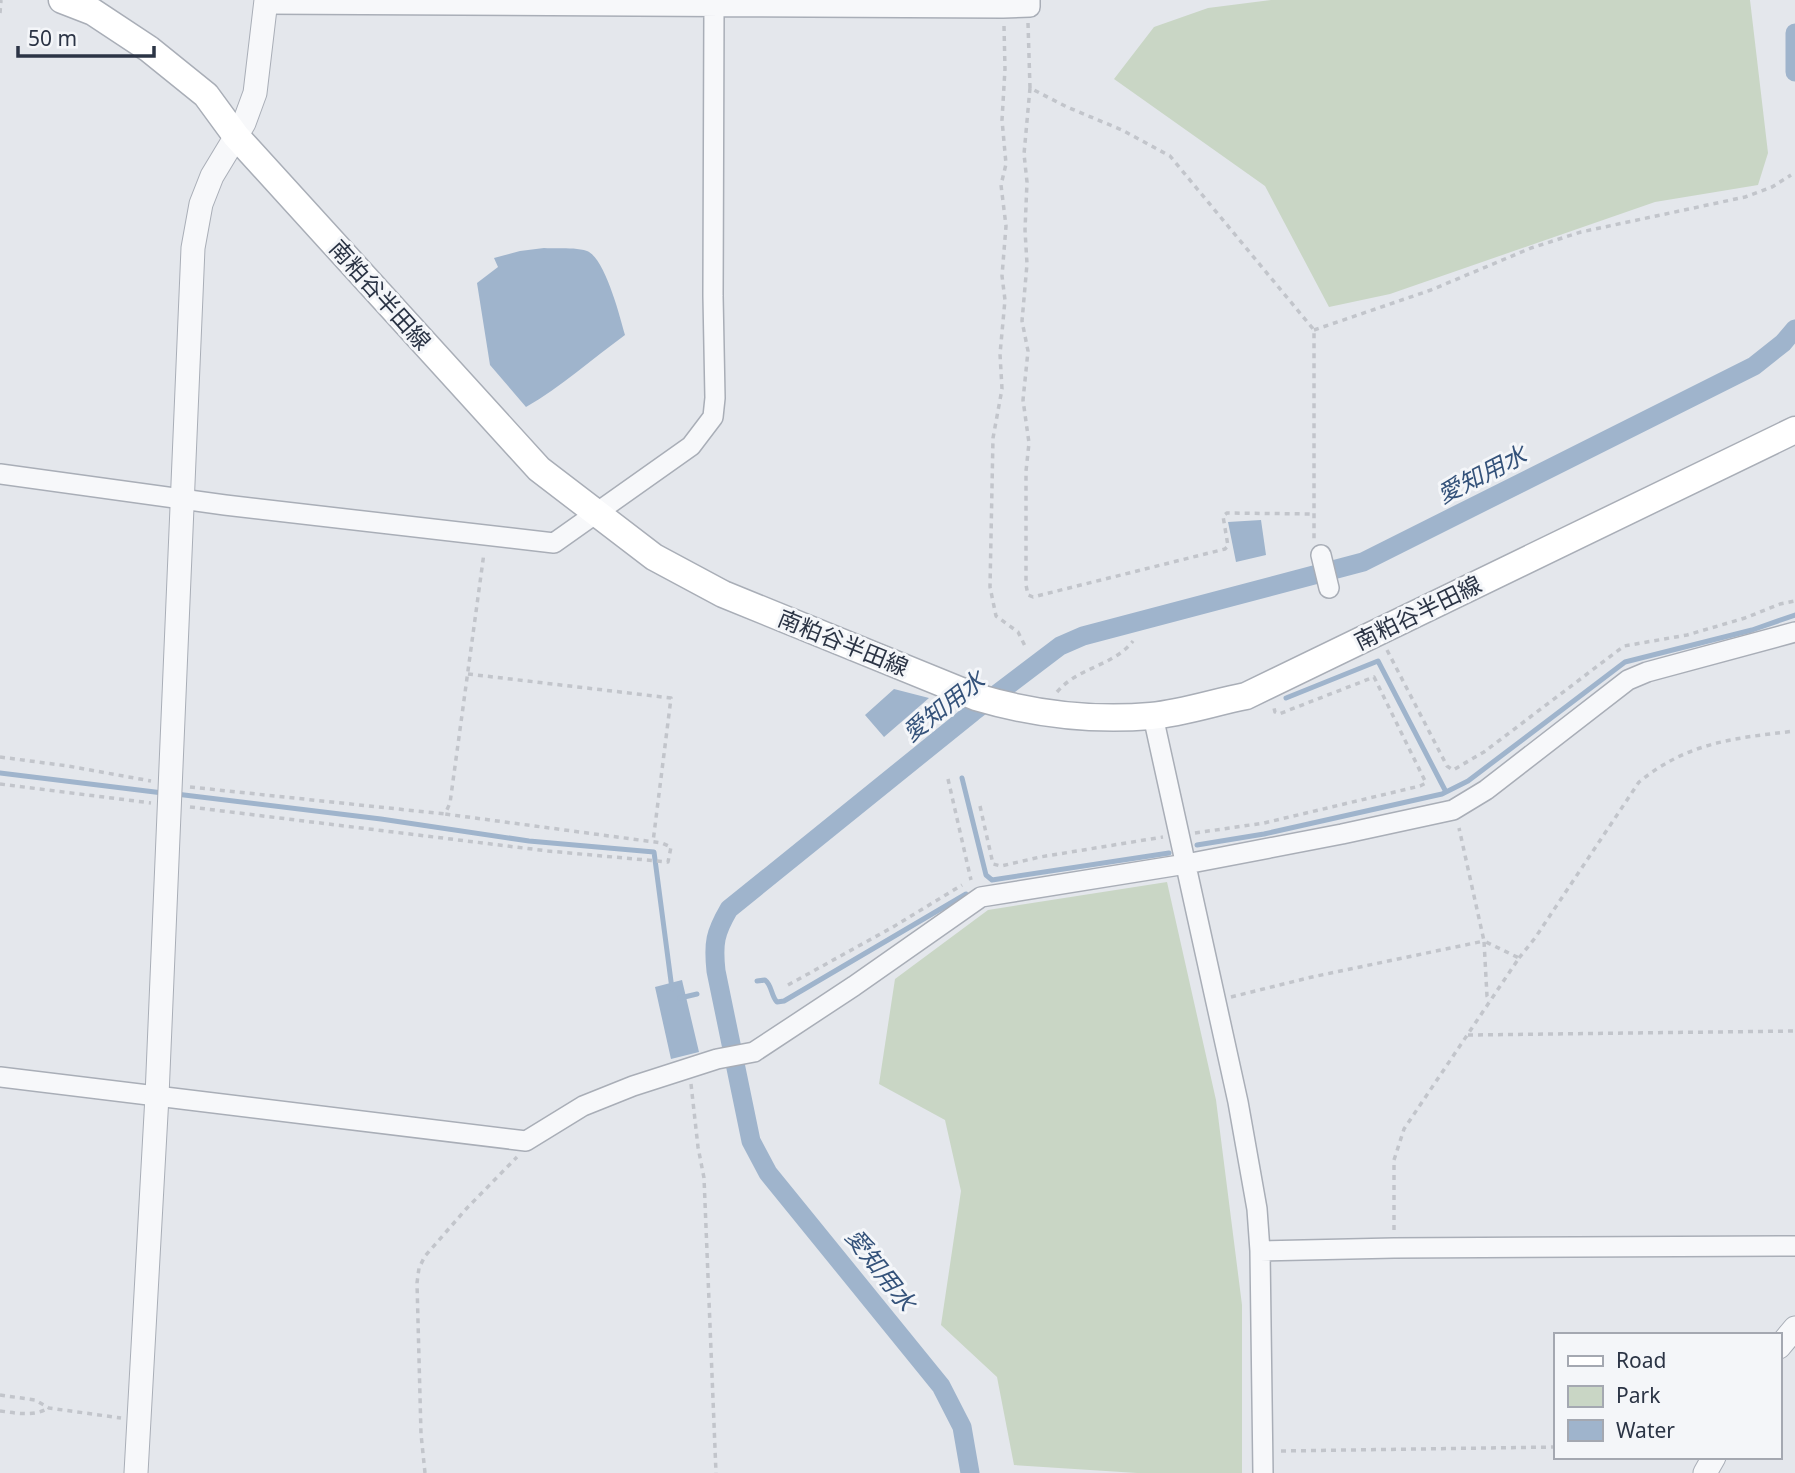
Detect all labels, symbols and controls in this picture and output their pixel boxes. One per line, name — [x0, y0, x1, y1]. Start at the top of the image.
scale bar — [18, 14, 154, 58]
text: 50 m — [28, 24, 77, 52]
street label: 南粕谷半田線 — [323, 232, 439, 356]
water label: 愛知用水 — [1431, 436, 1534, 510]
street label: 南粕谷半田線 — [1349, 567, 1487, 657]
street label: 南粕谷半田線 — [773, 601, 913, 683]
water label: 愛知用水 — [895, 661, 993, 748]
water label: 愛知用水 — [839, 1221, 926, 1319]
legend — [1554, 1333, 1781, 1459]
text: Road — [1616, 1346, 1666, 1374]
text: Park — [1616, 1381, 1661, 1409]
text: Water — [1616, 1416, 1675, 1444]

